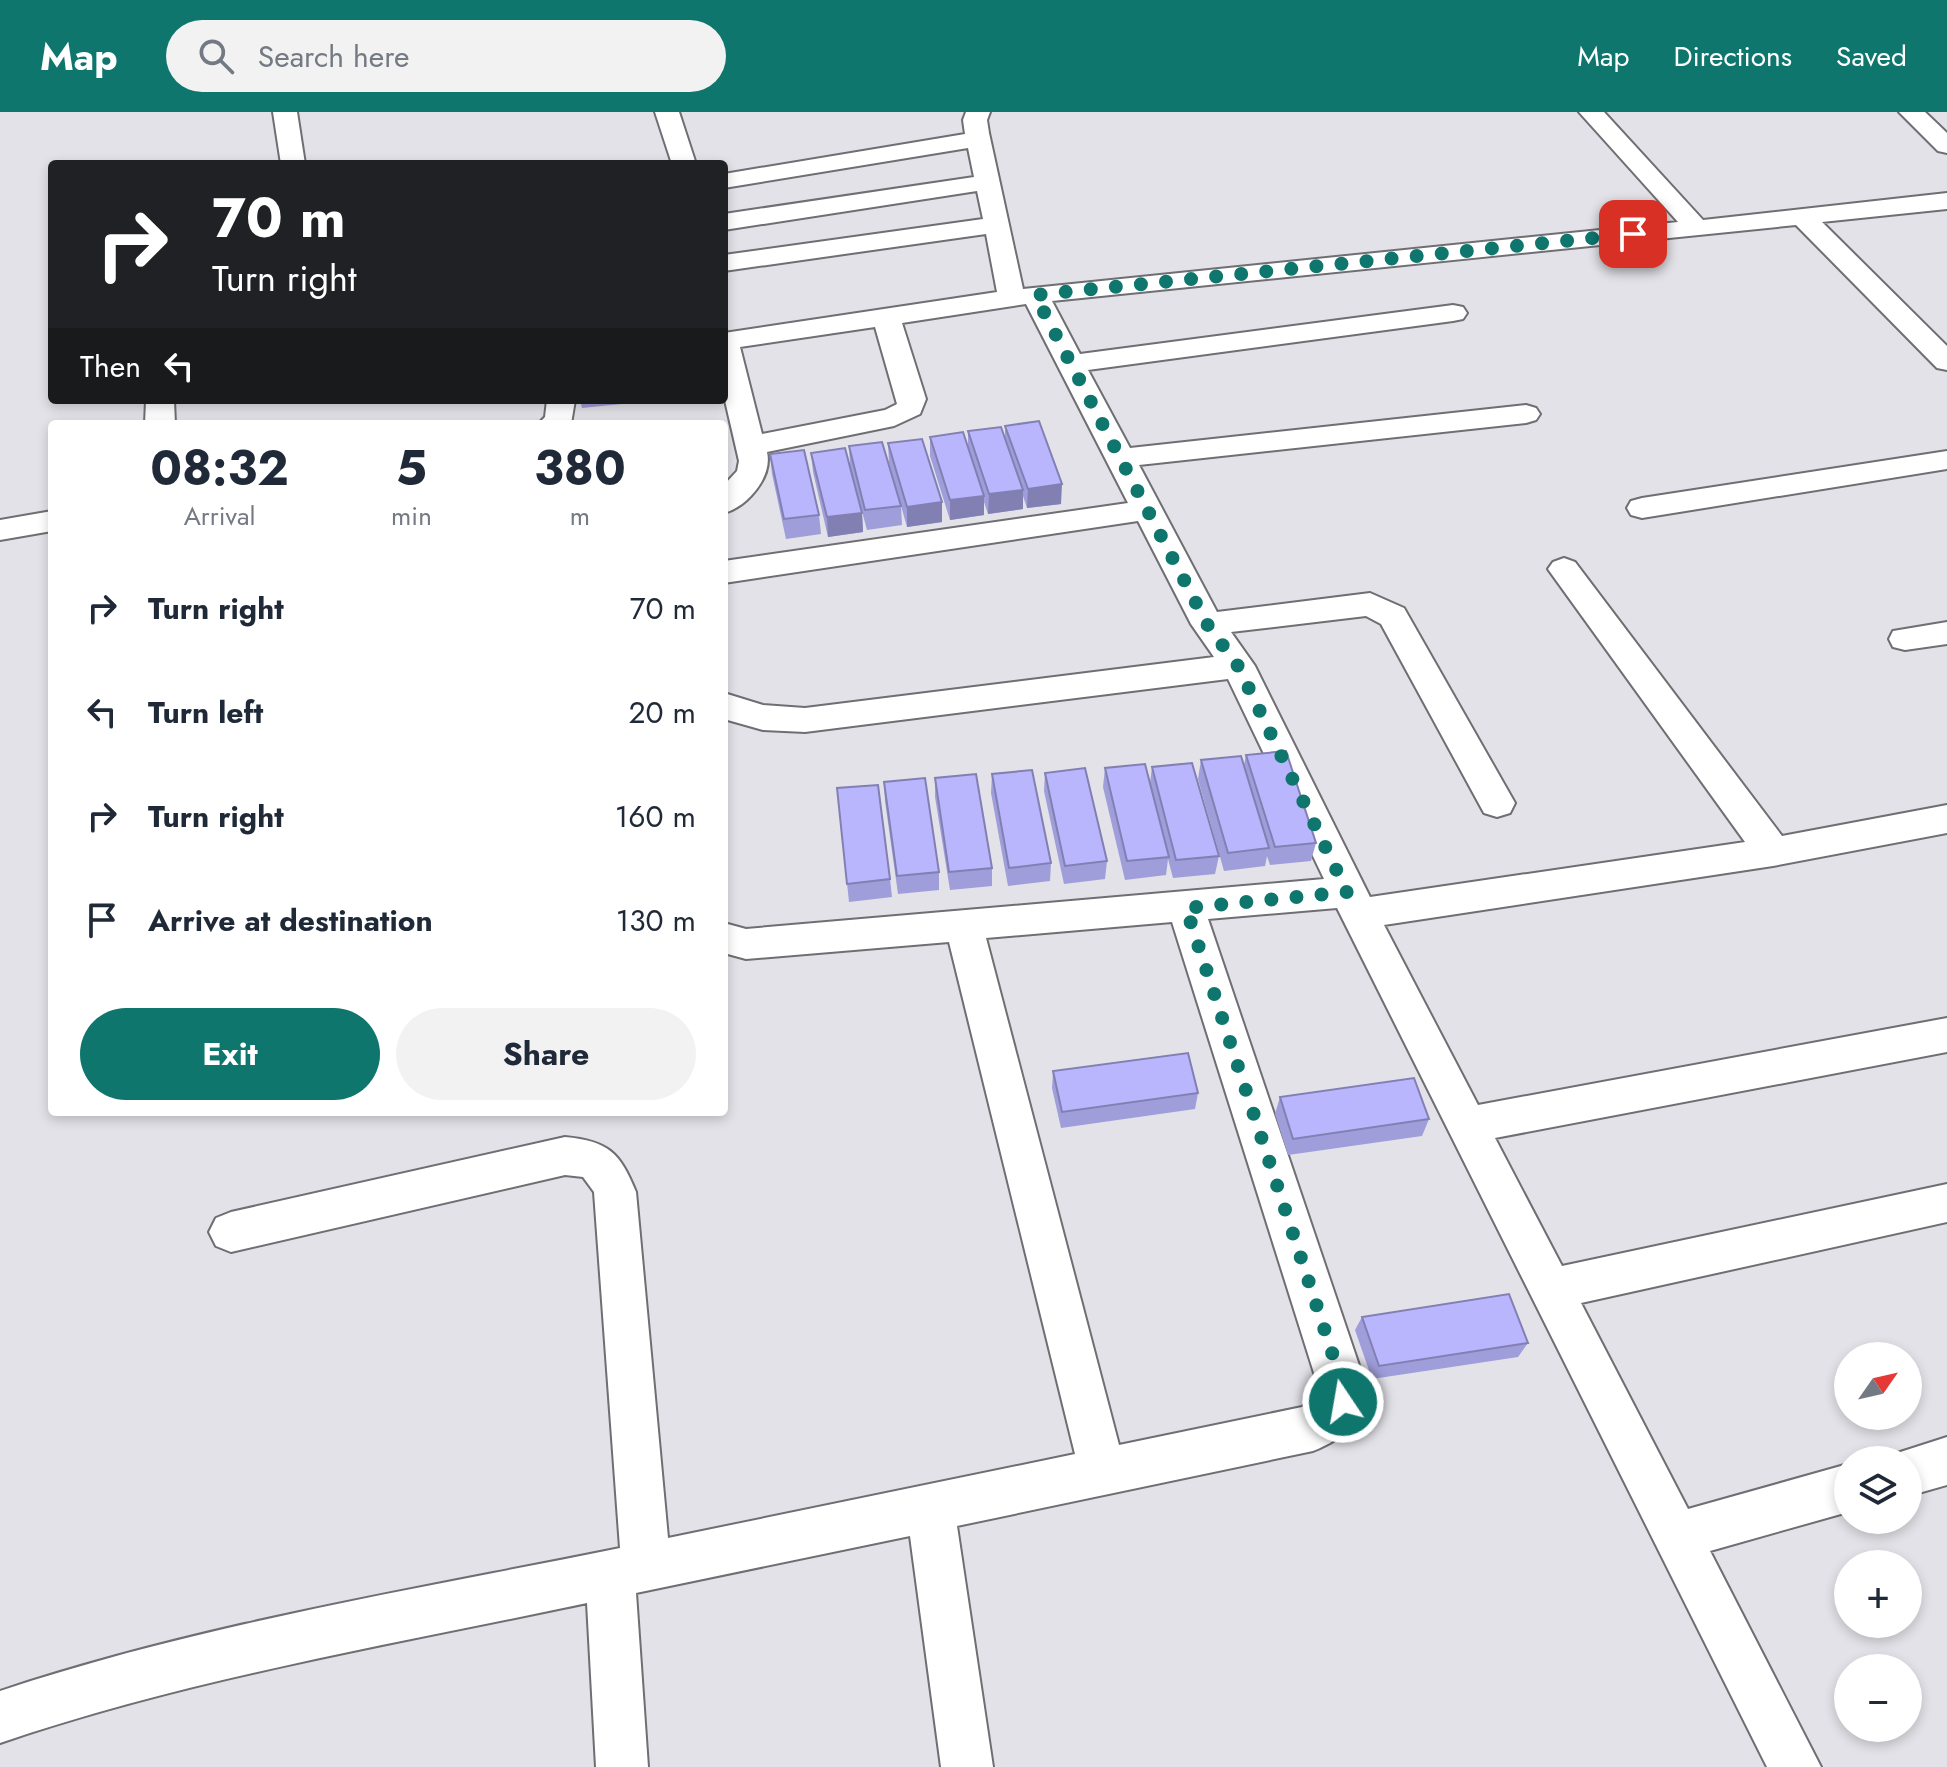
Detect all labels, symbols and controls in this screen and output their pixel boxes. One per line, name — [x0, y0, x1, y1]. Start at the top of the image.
search box — [166, 20, 726, 92]
text: Map — [40, 29, 118, 84]
icon: search — [194, 34, 238, 78]
text: Search here — [258, 35, 410, 78]
text: Map — [1577, 36, 1629, 77]
text: Directions — [1673, 36, 1792, 77]
text: Saved — [1836, 36, 1907, 77]
text: 70 m — [212, 177, 346, 258]
icon: right — [80, 192, 184, 296]
pin — [1599, 200, 1667, 268]
icon: arrive — [1611, 212, 1655, 256]
text: Turn right — [212, 252, 357, 304]
icon: left — [157, 344, 201, 388]
text: Then — [80, 345, 141, 388]
text: 08:32 — [150, 434, 289, 503]
text: 5 — [396, 434, 427, 503]
text: 380 — [534, 434, 626, 503]
text: Arrival — [184, 497, 255, 535]
text: min — [391, 497, 432, 535]
text: m — [570, 497, 590, 535]
icon: right — [80, 586, 124, 630]
text: Turn right — [148, 587, 284, 630]
text: 70 m — [630, 587, 696, 630]
icon: left — [80, 690, 124, 734]
text: Turn left — [148, 691, 263, 734]
text: 20 m — [629, 691, 696, 734]
icon: right — [80, 794, 124, 838]
text: Turn right — [148, 795, 284, 838]
text: 160 m — [615, 795, 696, 838]
icon: arrive — [80, 898, 124, 942]
text: Arrive at destination — [148, 899, 433, 942]
text: 130 m — [616, 899, 696, 942]
button: Exit — [80, 1008, 380, 1100]
button: Share — [396, 1008, 696, 1100]
north arrow — [1834, 1342, 1922, 1430]
map controls — [1834, 1342, 1922, 1742]
position arrow — [1301, 1360, 1385, 1444]
button: layers — [1834, 1446, 1922, 1534]
button: + — [1834, 1550, 1922, 1638]
button: − — [1834, 1654, 1922, 1742]

